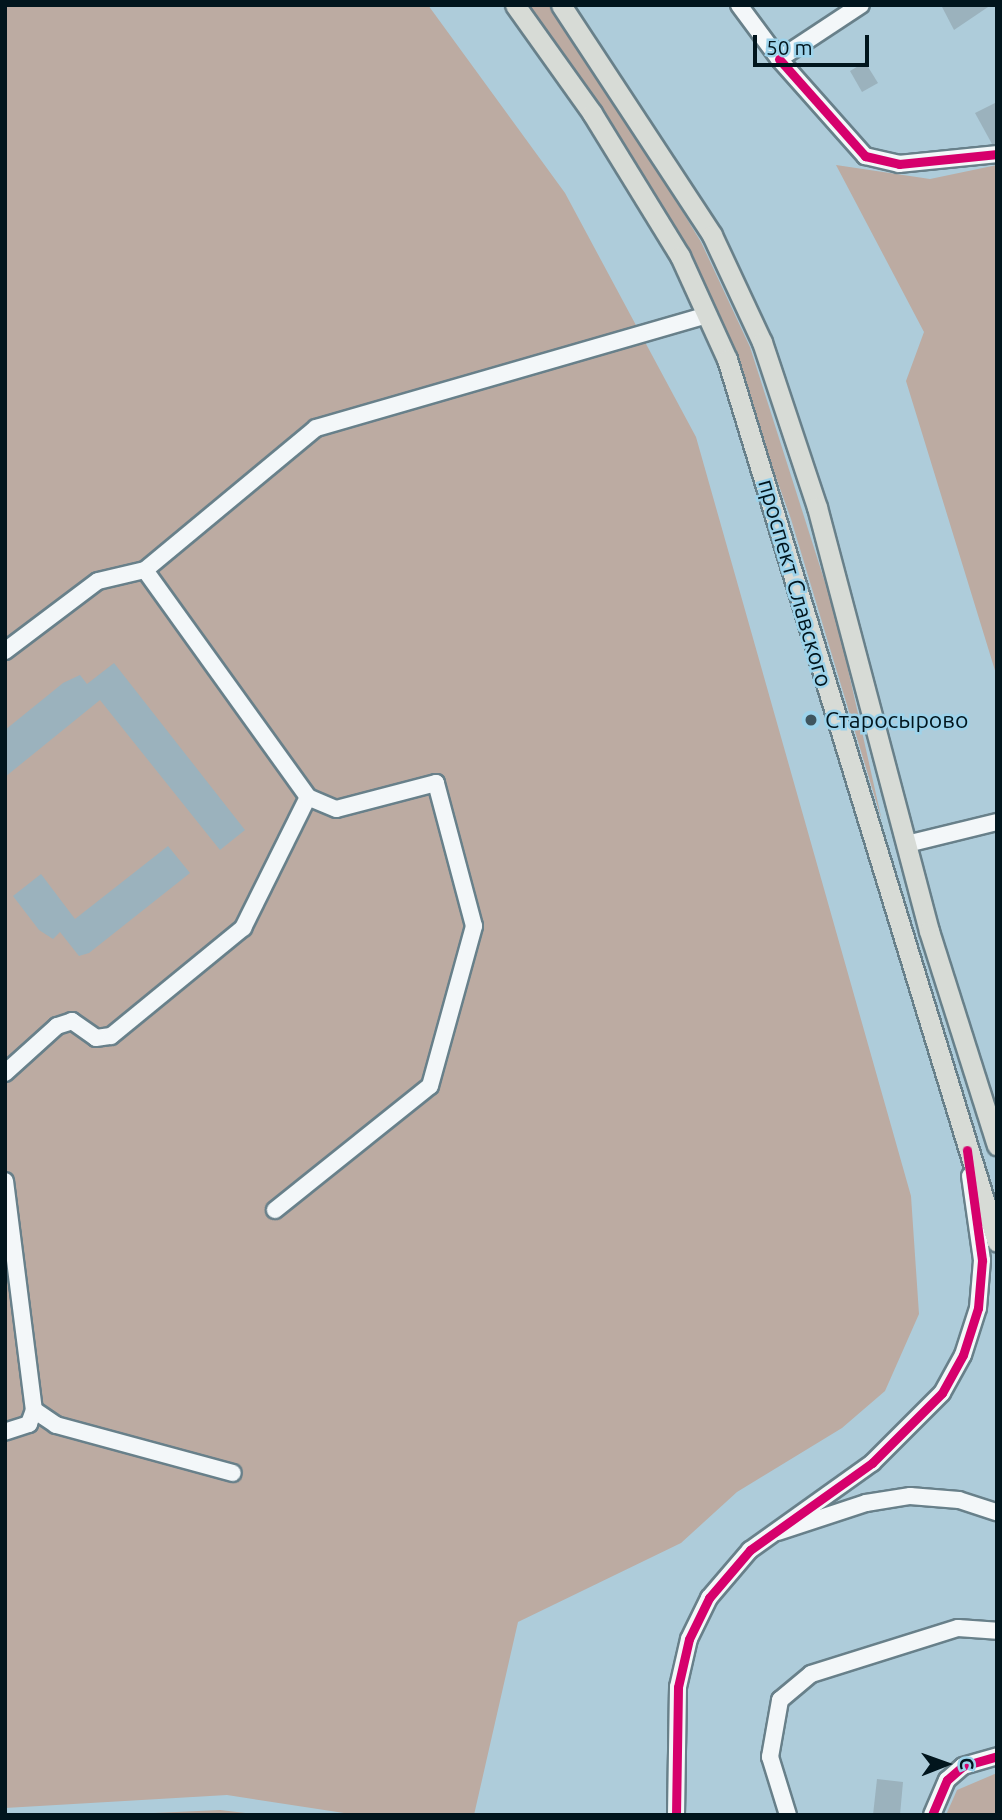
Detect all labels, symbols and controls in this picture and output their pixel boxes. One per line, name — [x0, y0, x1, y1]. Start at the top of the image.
scale bar — [757, 21, 872, 65]
text: 50 m — [766, 35, 813, 59]
street label: проспект Славского — [752, 476, 838, 690]
place label: Старосырово — [825, 706, 968, 734]
marker: Старосырово — [803, 712, 819, 728]
north arrow — [911, 1729, 981, 1799]
text: С — [956, 1757, 978, 1770]

